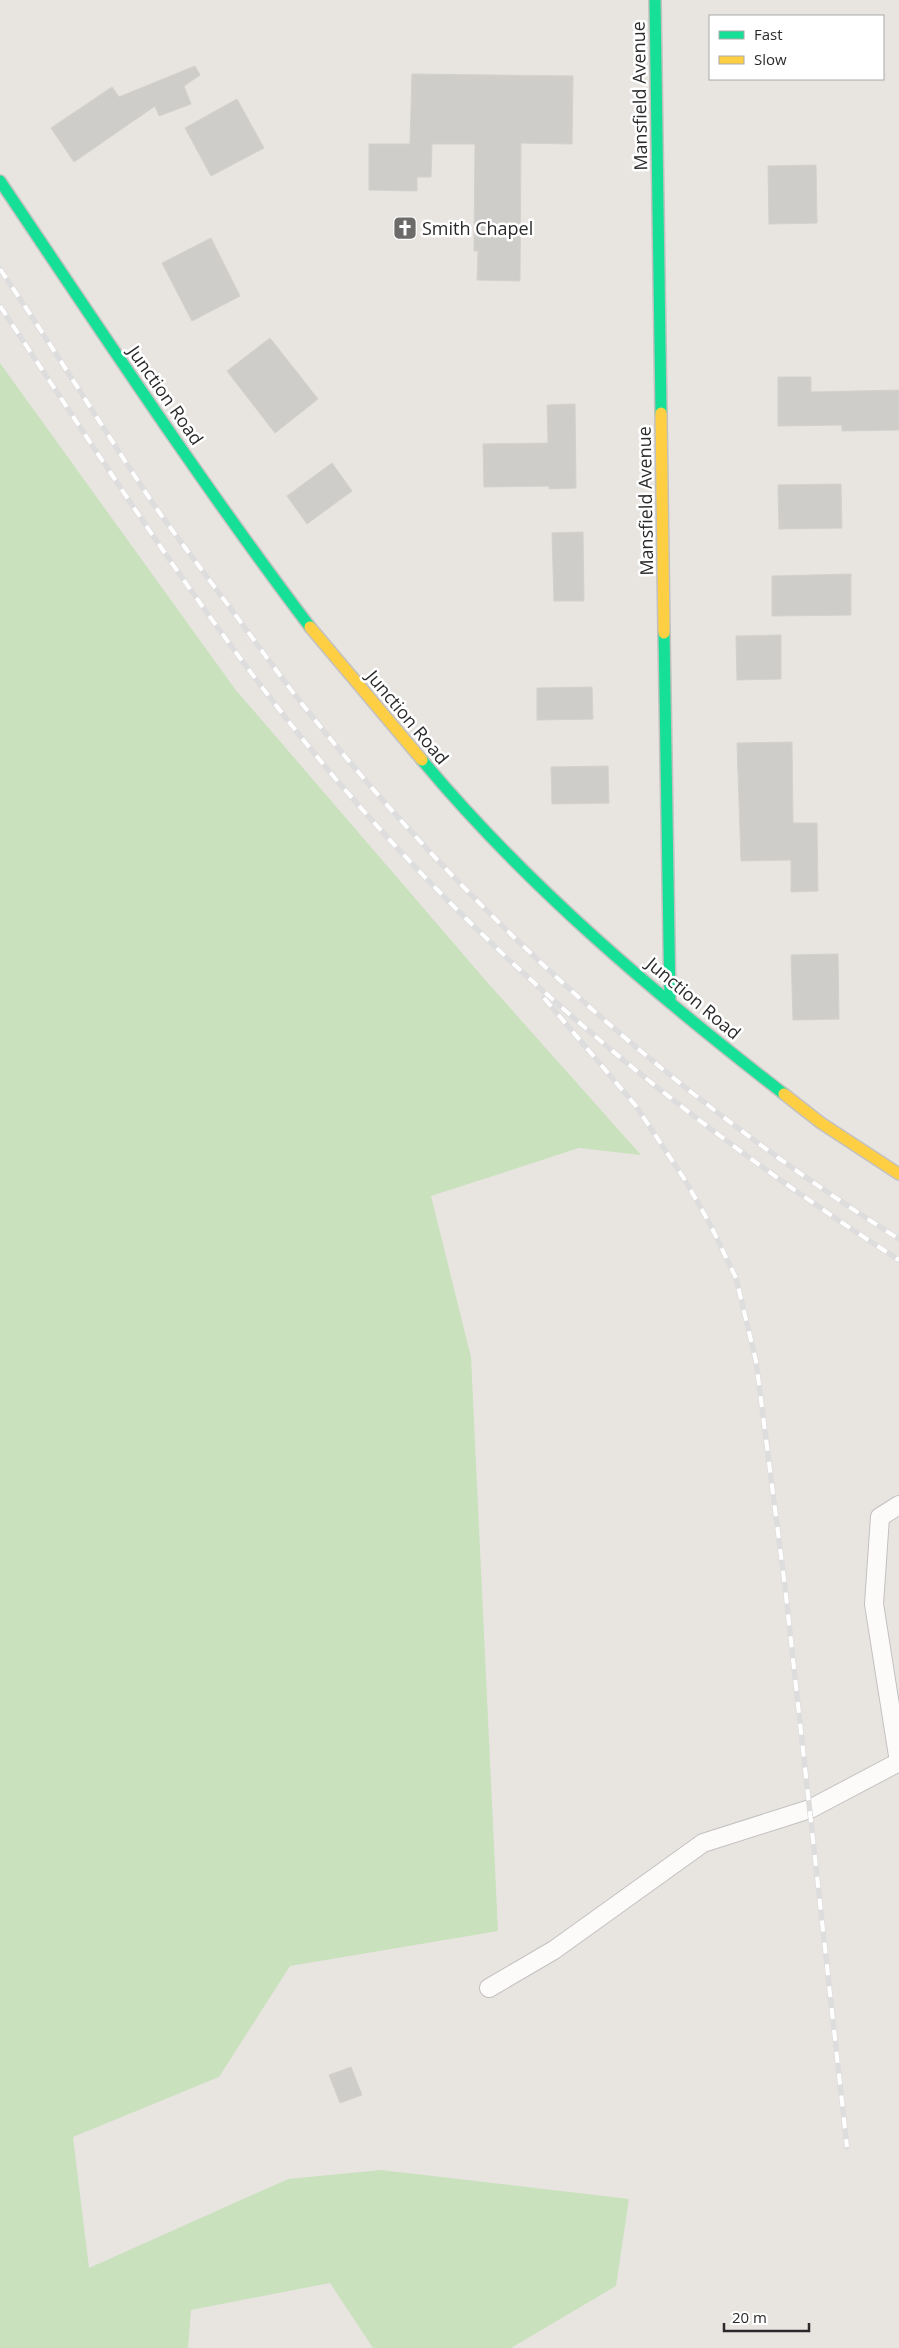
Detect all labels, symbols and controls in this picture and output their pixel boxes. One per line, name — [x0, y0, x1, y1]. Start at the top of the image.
legend — [709, 15, 884, 80]
street label: Mansfield Avenue — [626, 21, 652, 171]
text: Fast — [754, 24, 783, 44]
text: Slow — [754, 49, 787, 69]
church icon: Smith Chapel — [392, 215, 418, 241]
place label: Smith Chapel — [422, 216, 533, 240]
street label: Junction Road — [122, 339, 209, 449]
street label: Mansfield Avenue — [632, 426, 658, 576]
street label: Junction Road — [360, 663, 454, 769]
street label: Junction Road — [640, 950, 746, 1044]
scale bar — [724, 2300, 809, 2332]
text: 20 m — [732, 2307, 767, 2327]

